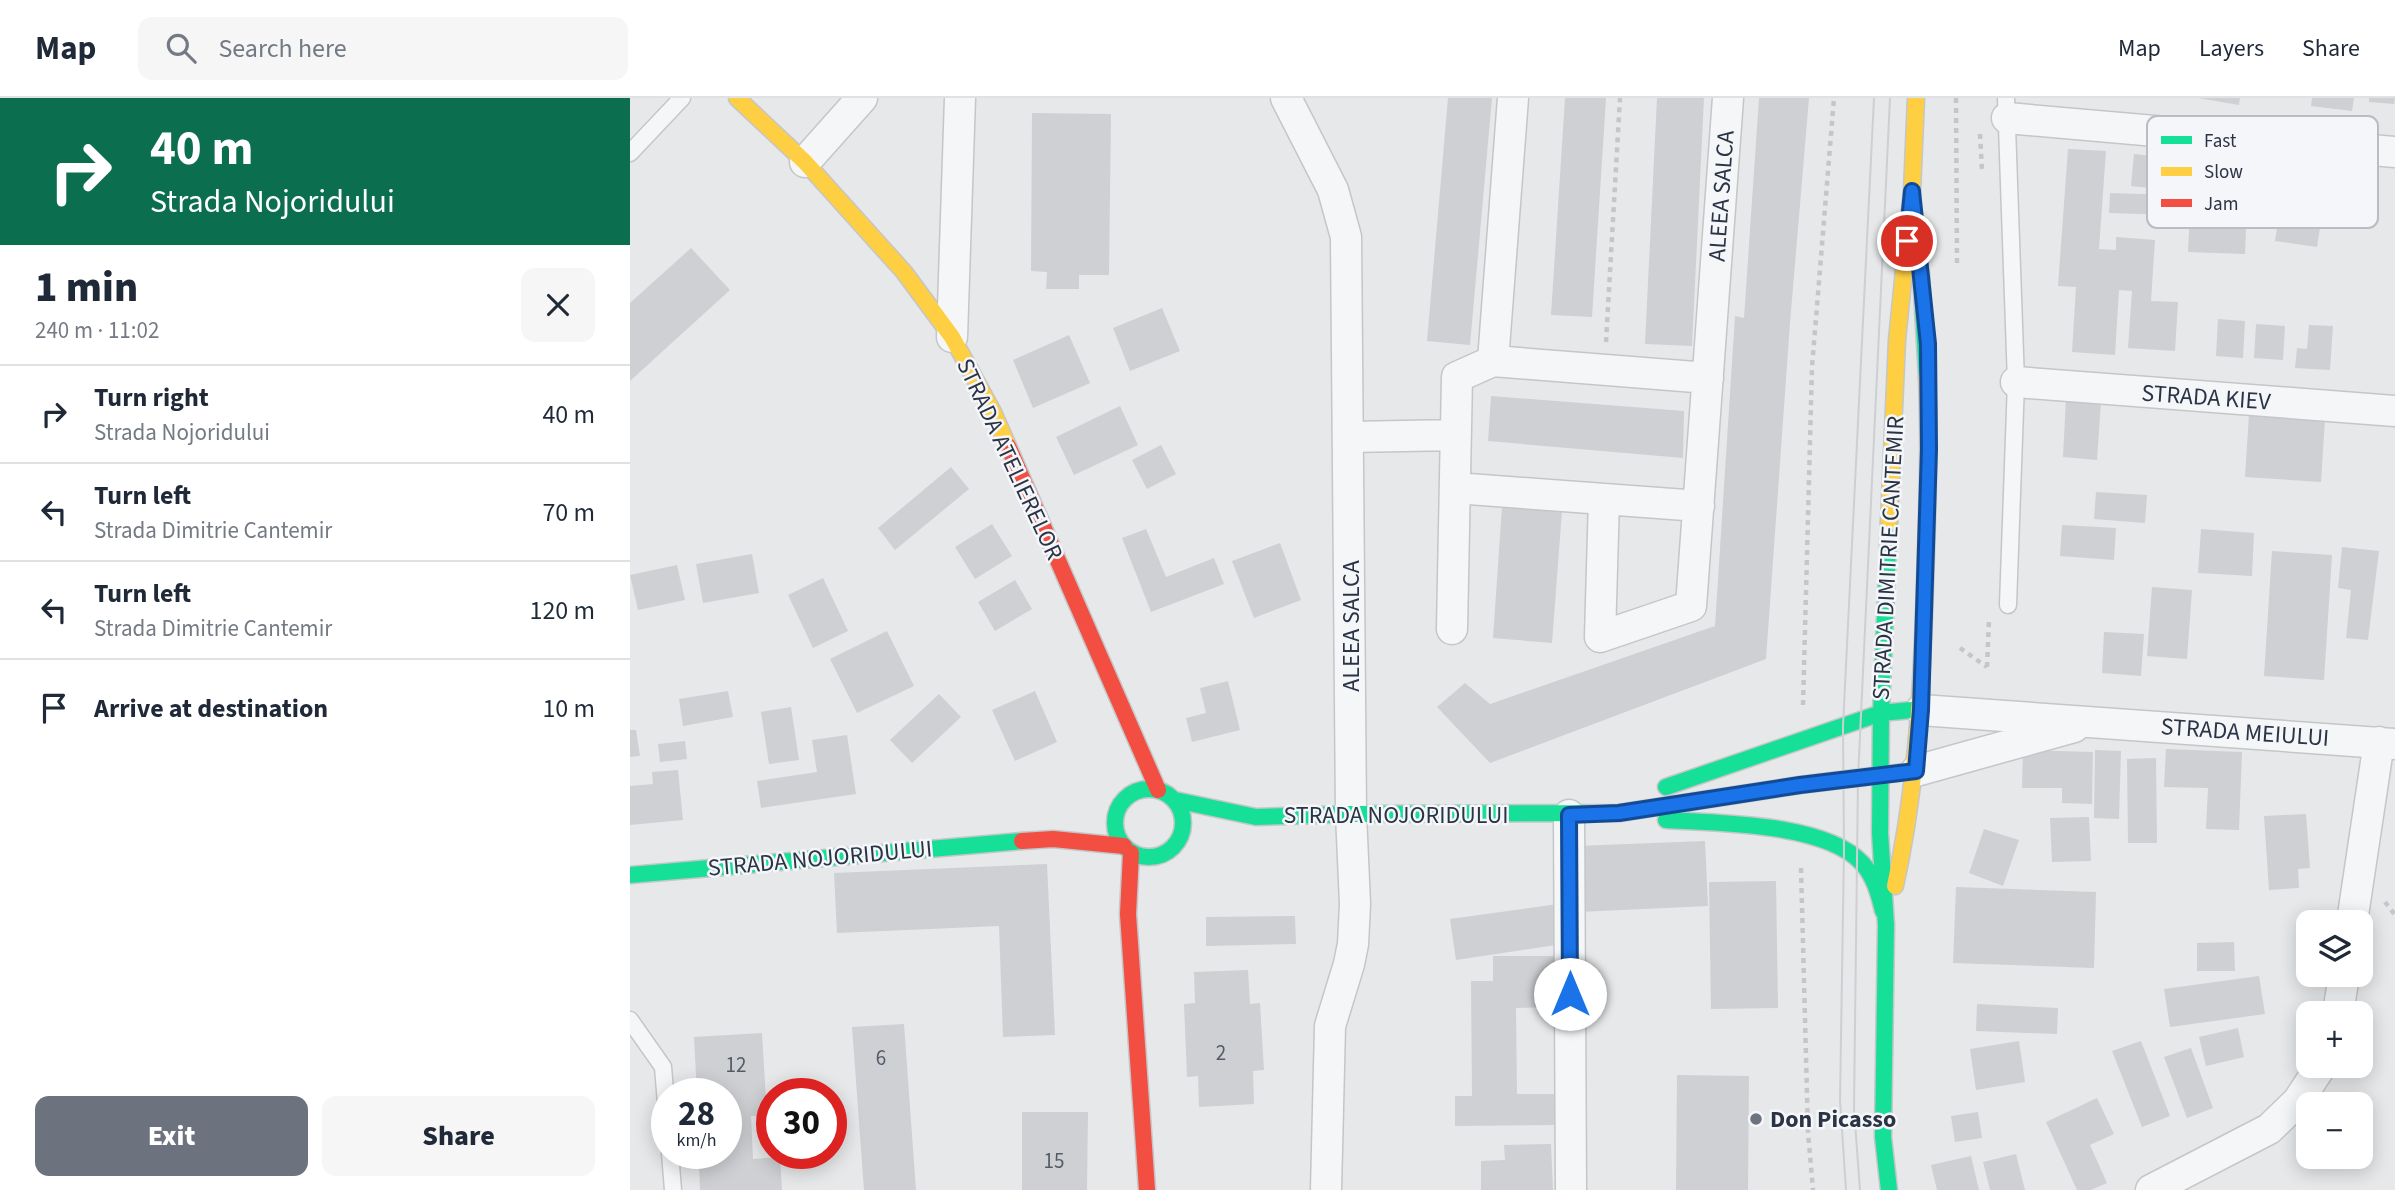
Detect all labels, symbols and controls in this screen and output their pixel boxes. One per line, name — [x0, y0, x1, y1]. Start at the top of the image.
search box — [138, 17, 628, 80]
text: Map — [35, 25, 96, 72]
icon: search — [162, 29, 200, 67]
text: Search here — [218, 30, 347, 67]
text: Map — [2118, 31, 2161, 66]
text: Layers — [2199, 31, 2264, 66]
text: Share — [2302, 31, 2360, 66]
text: 40 m — [150, 114, 254, 184]
legend — [2147, 116, 2378, 228]
icon: right — [35, 126, 126, 217]
text: Fast — [2204, 128, 2237, 155]
street label: ALEEA SALCA — [1699, 129, 1744, 263]
text: Slow — [2204, 159, 2243, 186]
text: Strada Nojoridului — [150, 179, 395, 225]
text: Jam — [2204, 191, 2238, 218]
pin — [1877, 211, 1937, 271]
icon: arrive — [1888, 222, 1926, 260]
text: 1 min — [35, 258, 138, 318]
button: close — [521, 268, 595, 342]
text: 240 m · 11:02 — [35, 314, 159, 347]
street label: STRADA ATELIERELOR — [947, 353, 1072, 566]
street label: STRADA KIEV — [2140, 376, 2272, 420]
text: Turn right — [94, 379, 209, 416]
icon: right — [35, 395, 73, 433]
text: 40 m — [542, 396, 595, 433]
street label: STRADA DIMITRIE CANTEMIR — [1864, 415, 1913, 701]
text: Strada Nojoridului — [94, 416, 270, 449]
text: Turn left — [94, 477, 191, 514]
icon: left — [35, 493, 73, 531]
text: 70 m — [542, 494, 595, 531]
text: Strada Dimitrie Cantemir — [94, 514, 332, 547]
street label: ALEEA SALCA — [1334, 560, 1369, 692]
text: Turn left — [94, 575, 191, 612]
icon: left — [35, 591, 73, 629]
text: 120 m — [529, 592, 595, 629]
text: Strada Dimitrie Cantemir — [94, 612, 332, 645]
icon: arrive — [35, 689, 73, 727]
text: Arrive at destination — [94, 690, 328, 727]
text: 10 m — [542, 690, 595, 727]
street label: STRADA MEIULUI — [2160, 709, 2330, 756]
street label: STRADA NOJORIDULUI — [1283, 798, 1509, 833]
street label: STRADA NOJORIDULUI — [706, 831, 934, 886]
map controls — [2296, 910, 2373, 1169]
button: layers — [2296, 910, 2373, 987]
position arrow — [1533, 957, 1607, 1031]
button: + — [2296, 1001, 2373, 1078]
house number: 2 — [1216, 1038, 1226, 1068]
house number: 6 — [876, 1043, 886, 1073]
house number: 12 — [726, 1050, 746, 1080]
speed limit sign: 30 — [756, 1078, 847, 1169]
text: 28 — [678, 1089, 715, 1139]
button: − — [2296, 1092, 2373, 1169]
button: Exit — [35, 1096, 308, 1176]
button: Share — [322, 1096, 595, 1176]
place label: Don Picasso — [1770, 1102, 1896, 1137]
marker: Don Picasso — [1748, 1111, 1764, 1127]
text: km/h — [677, 1128, 716, 1153]
house number: 15 — [1044, 1146, 1064, 1176]

